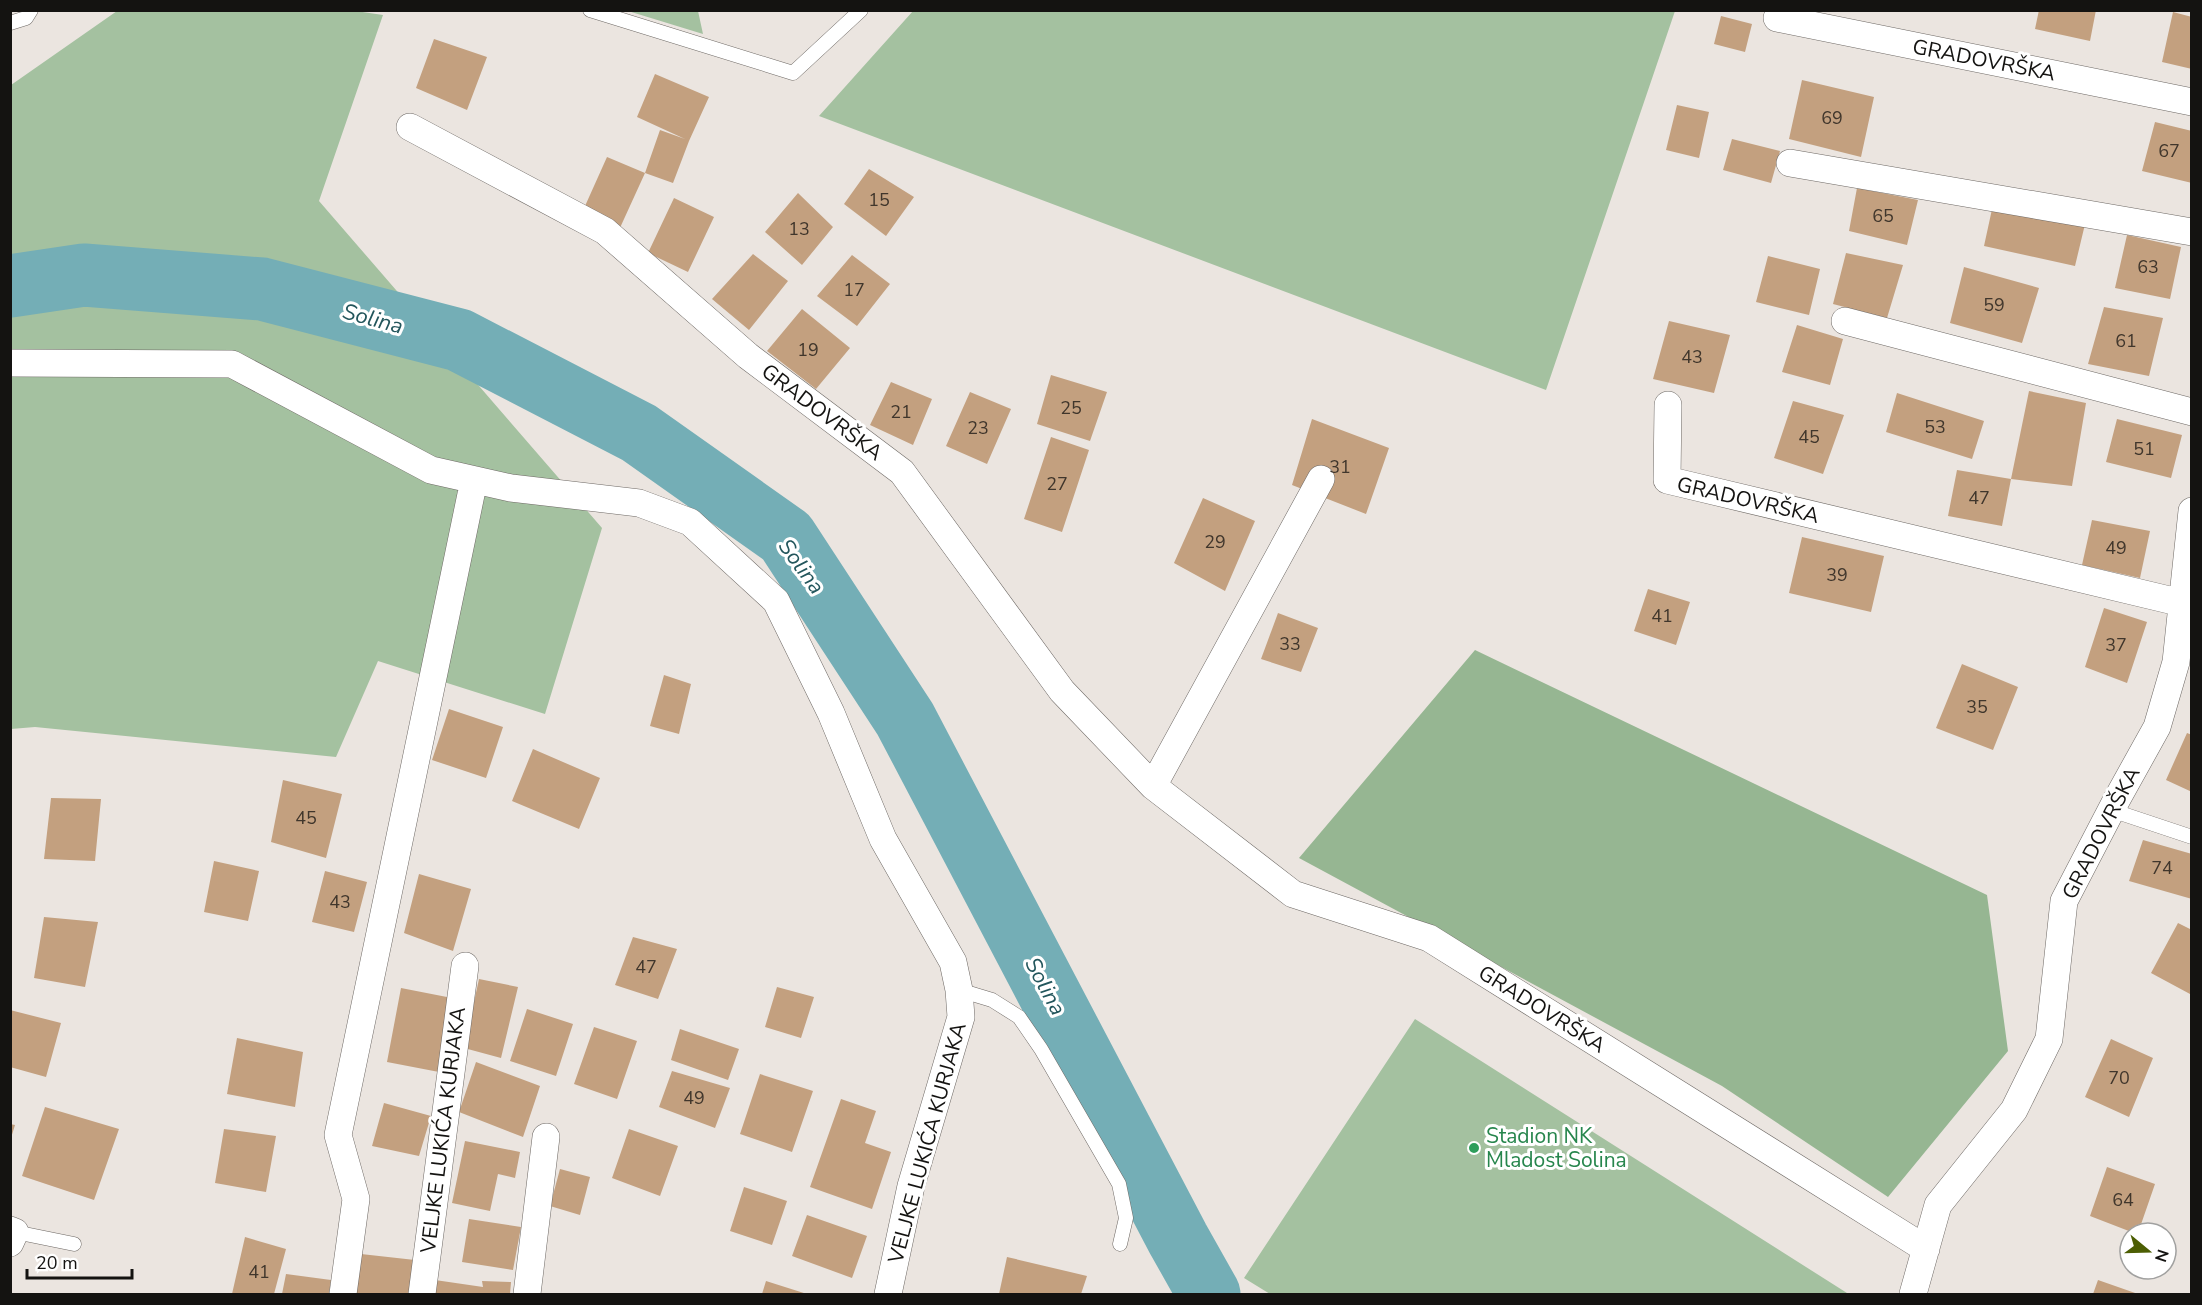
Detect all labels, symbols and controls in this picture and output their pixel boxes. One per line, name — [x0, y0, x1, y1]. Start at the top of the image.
street label: GRADOVRŠKA — [1910, 32, 2058, 88]
house number: 69 — [1821, 106, 1843, 130]
house number: 67 — [2158, 139, 2180, 163]
house number: 15 — [868, 188, 890, 212]
house number: 65 — [1872, 204, 1894, 228]
house number: 13 — [788, 217, 810, 241]
house number: 63 — [2137, 255, 2159, 279]
house number: 17 — [843, 278, 865, 302]
house number: 59 — [1983, 293, 2005, 317]
water label: Solina — [339, 297, 406, 341]
house number: 61 — [2115, 329, 2137, 353]
house number: 19 — [797, 338, 819, 362]
house number: 43 — [1681, 345, 1703, 369]
street label: GRADOVRŠKA — [756, 357, 888, 467]
house number: 25 — [1060, 396, 1082, 420]
house number: 21 — [890, 400, 912, 424]
house number: 53 — [1924, 415, 1946, 439]
house number: 23 — [967, 416, 989, 440]
house number: 45 — [1798, 425, 1820, 449]
house number: 51 — [2133, 437, 2155, 461]
house number: 31 — [1329, 455, 1351, 479]
street label: GRADOVRŠKA — [1674, 470, 1822, 530]
house number: 27 — [1046, 472, 1068, 496]
house number: 47 — [1968, 486, 1990, 510]
house number: 29 — [1204, 530, 1226, 554]
water label: Solina — [771, 533, 831, 600]
house number: 49 — [2105, 536, 2127, 560]
house number: 39 — [1826, 563, 1848, 587]
house number: 41 — [1651, 604, 1673, 628]
house number: 33 — [1279, 632, 1301, 656]
house number: 37 — [2105, 633, 2127, 657]
house number: 35 — [1966, 695, 1988, 719]
street label: GRADOVRŠKA — [2056, 762, 2146, 904]
house number: 45 — [295, 806, 317, 830]
house number: 74 — [2151, 856, 2173, 880]
house number: 43 — [329, 890, 351, 914]
water label: Solina — [1017, 952, 1073, 1021]
house number: 47 — [635, 955, 657, 979]
street label: GRADOVRŠKA — [1473, 959, 1611, 1059]
street label: VELJKE LUKIĆA KURJAKA — [414, 1005, 472, 1256]
street label: VELJKE LUKIĆA KURJAKA — [881, 1020, 973, 1267]
house number: 70 — [2108, 1066, 2130, 1090]
house number: 49 — [683, 1086, 705, 1110]
place label: Stadion NK Mladost Solina — [1486, 1122, 1627, 1174]
marker: Stadion NK Mladost Solina — [1467, 1141, 1481, 1155]
house number: 64 — [2112, 1188, 2134, 1212]
north arrow — [2118, 1221, 2178, 1281]
scale bar — [27, 1242, 132, 1280]
text: N — [2149, 1246, 2174, 1265]
text: 20 m — [36, 1251, 78, 1275]
house number: 41 — [248, 1260, 270, 1284]

